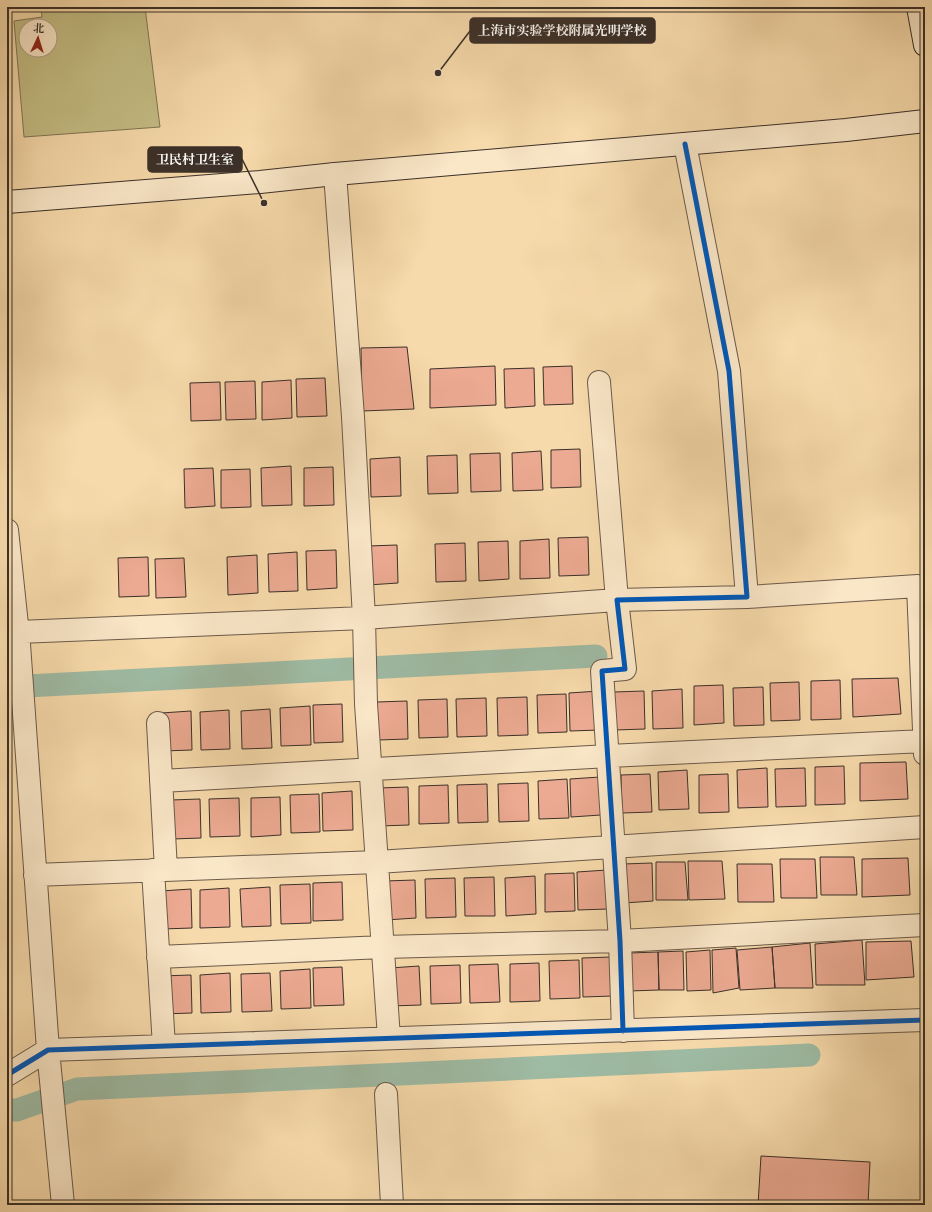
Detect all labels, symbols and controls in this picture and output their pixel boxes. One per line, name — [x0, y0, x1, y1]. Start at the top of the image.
north arrow — [18, 18, 58, 58]
callout: 上海市实验学校附属光明学校 — [470, 18, 655, 43]
text: 北 — [33, 23, 45, 35]
text: 上海市实验学校附属光明学校 — [477, 23, 647, 38]
callout: 卫民村卫生室 — [148, 147, 242, 172]
text: 卫民村卫生室 — [156, 152, 234, 167]

